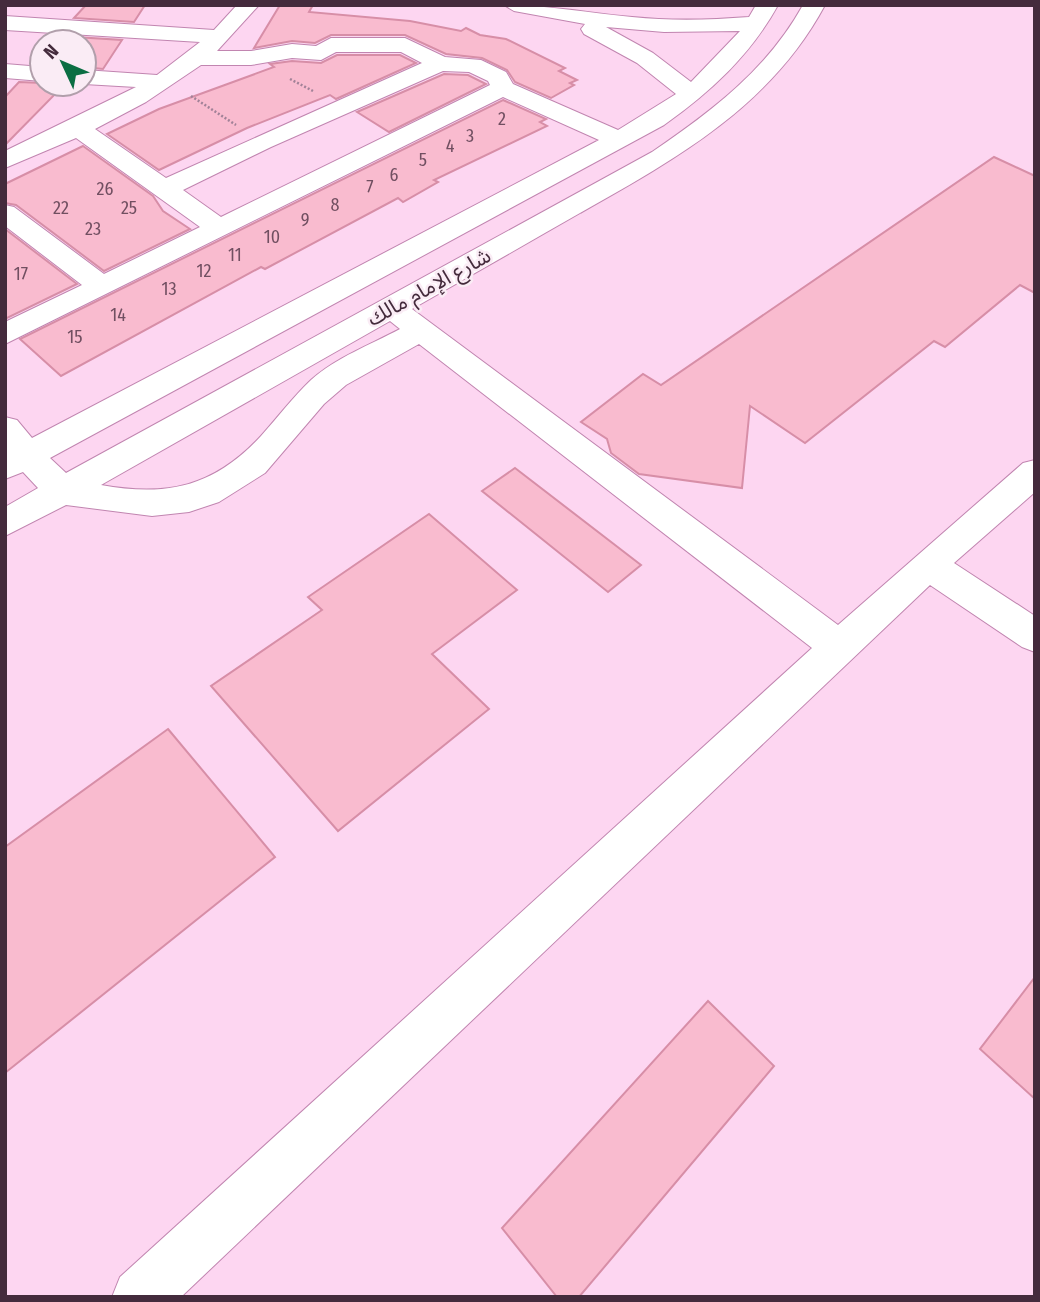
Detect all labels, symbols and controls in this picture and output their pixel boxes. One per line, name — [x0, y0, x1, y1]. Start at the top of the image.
north arrow — [28, 28, 98, 98]
text: N — [39, 39, 63, 64]
house number: 2 — [498, 108, 506, 130]
house number: 3 — [466, 125, 474, 147]
house number: 4 — [446, 135, 455, 157]
house number: 5 — [419, 149, 427, 171]
house number: 6 — [390, 164, 399, 186]
house number: 7 — [366, 176, 374, 198]
house number: 26 — [97, 178, 114, 200]
house number: 8 — [331, 194, 340, 216]
house number: 22 — [53, 197, 69, 219]
house number: 25 — [121, 197, 137, 219]
house number: 9 — [301, 209, 309, 231]
house number: 23 — [85, 218, 101, 240]
house number: 10 — [264, 226, 280, 248]
street label: شارع الإمام مالك — [363, 242, 497, 334]
house number: 11 — [228, 244, 242, 266]
house number: 12 — [197, 260, 212, 282]
house number: 17 — [14, 263, 28, 285]
house number: 13 — [161, 278, 177, 300]
house number: 14 — [110, 304, 126, 326]
house number: 15 — [67, 326, 83, 348]

